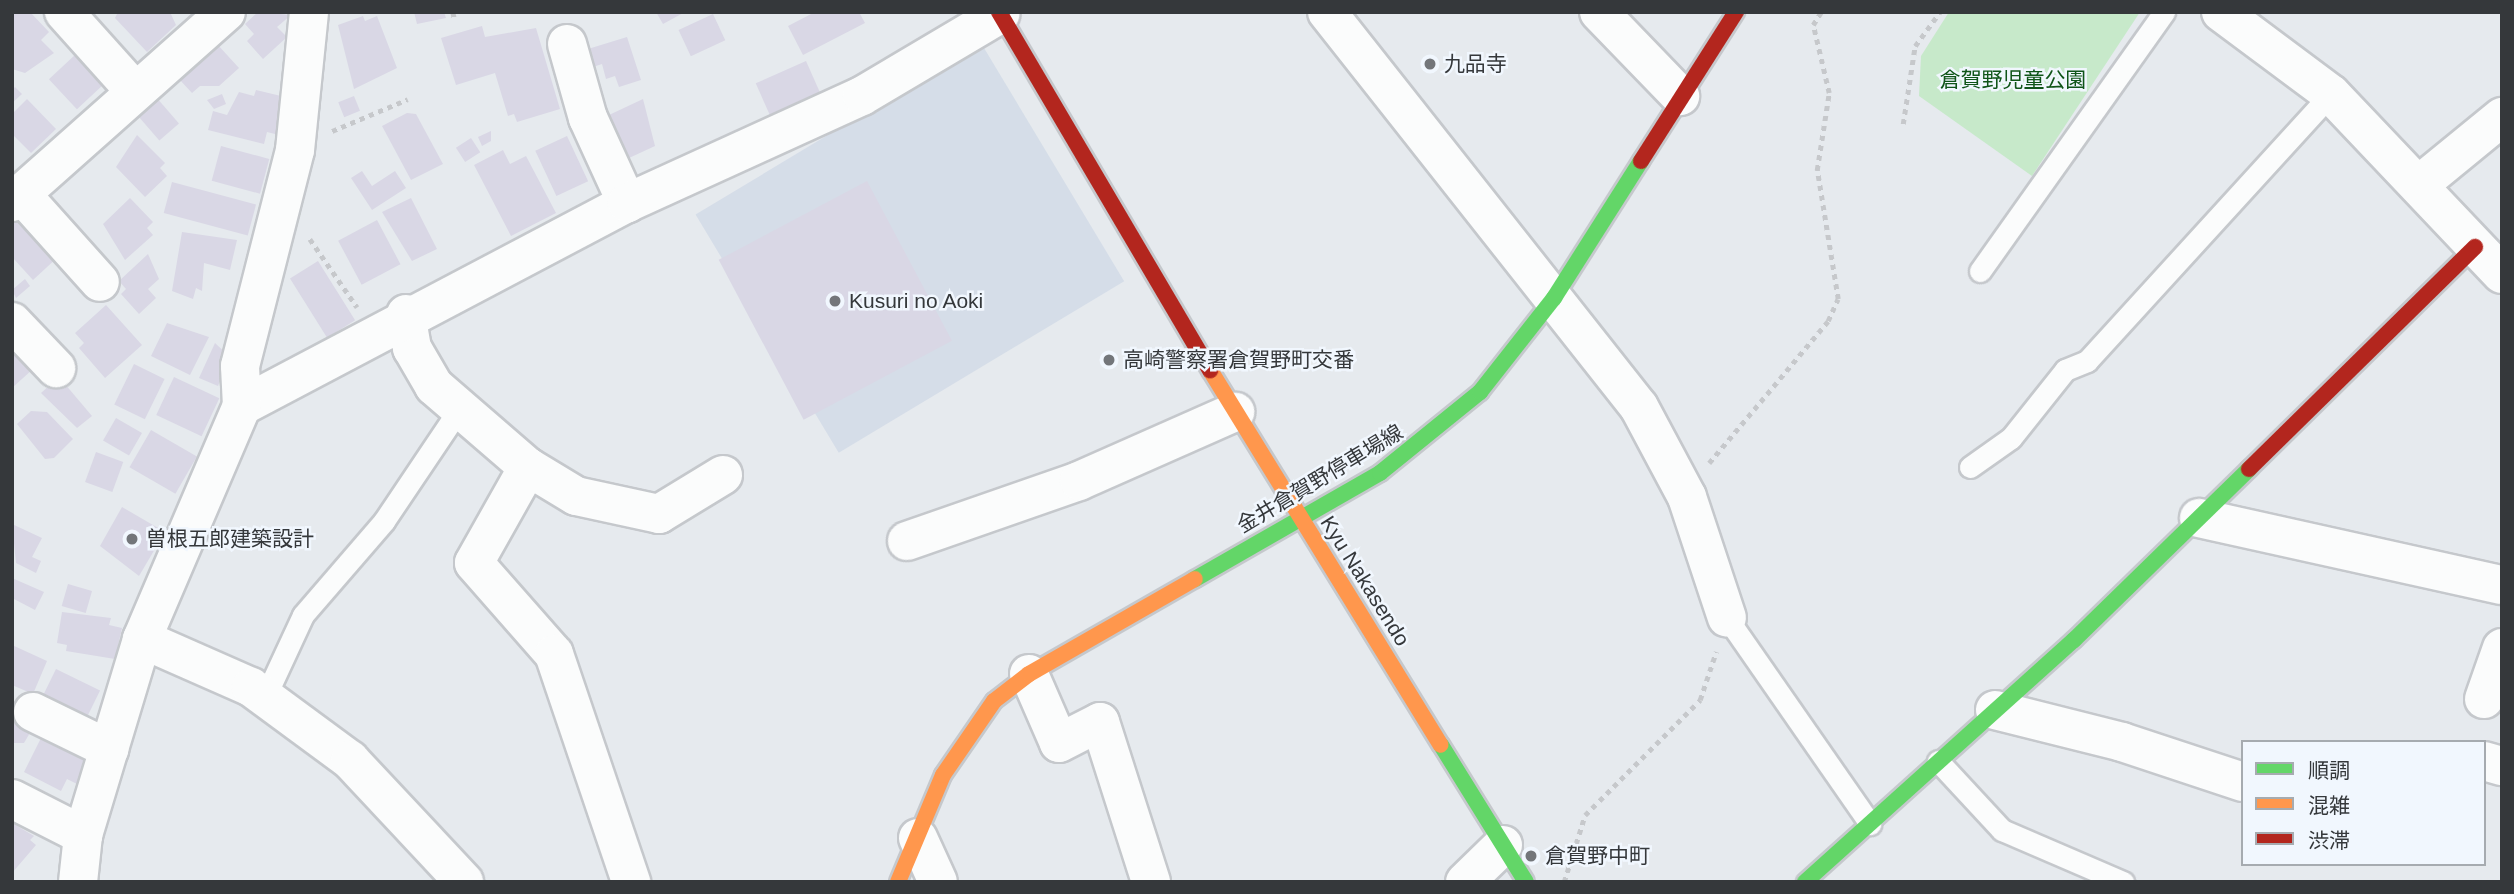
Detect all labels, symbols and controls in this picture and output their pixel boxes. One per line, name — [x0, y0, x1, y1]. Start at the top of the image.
place label: 九品寺 — [1444, 51, 1507, 77]
marker: 九品寺 — [1422, 56, 1438, 72]
park label: 倉賀野児童公園 — [1940, 67, 2086, 93]
place label: Kusuri no Aoki — [849, 288, 984, 314]
marker: Kusuri no Aoki — [827, 293, 843, 309]
place label: 高崎警察署倉賀野町交番 — [1123, 347, 1354, 373]
marker: 高崎警察署倉賀野町交番 — [1101, 352, 1117, 368]
street label: 金井倉賀野停車場線 — [1233, 420, 1407, 538]
street label: Kyu Nakasendo — [1315, 511, 1415, 651]
place label: 曽根五郎建築設計 — [146, 526, 314, 552]
marker: 曽根五郎建築設計 — [124, 531, 140, 547]
legend — [2241, 740, 2486, 866]
text: 順調 — [2308, 759, 2350, 782]
text: 混雑 — [2308, 794, 2350, 817]
text: 渋滞 — [2308, 829, 2350, 852]
place label: 倉賀野中町 — [1545, 843, 1650, 869]
marker: 倉賀野中町 — [1523, 848, 1539, 864]

